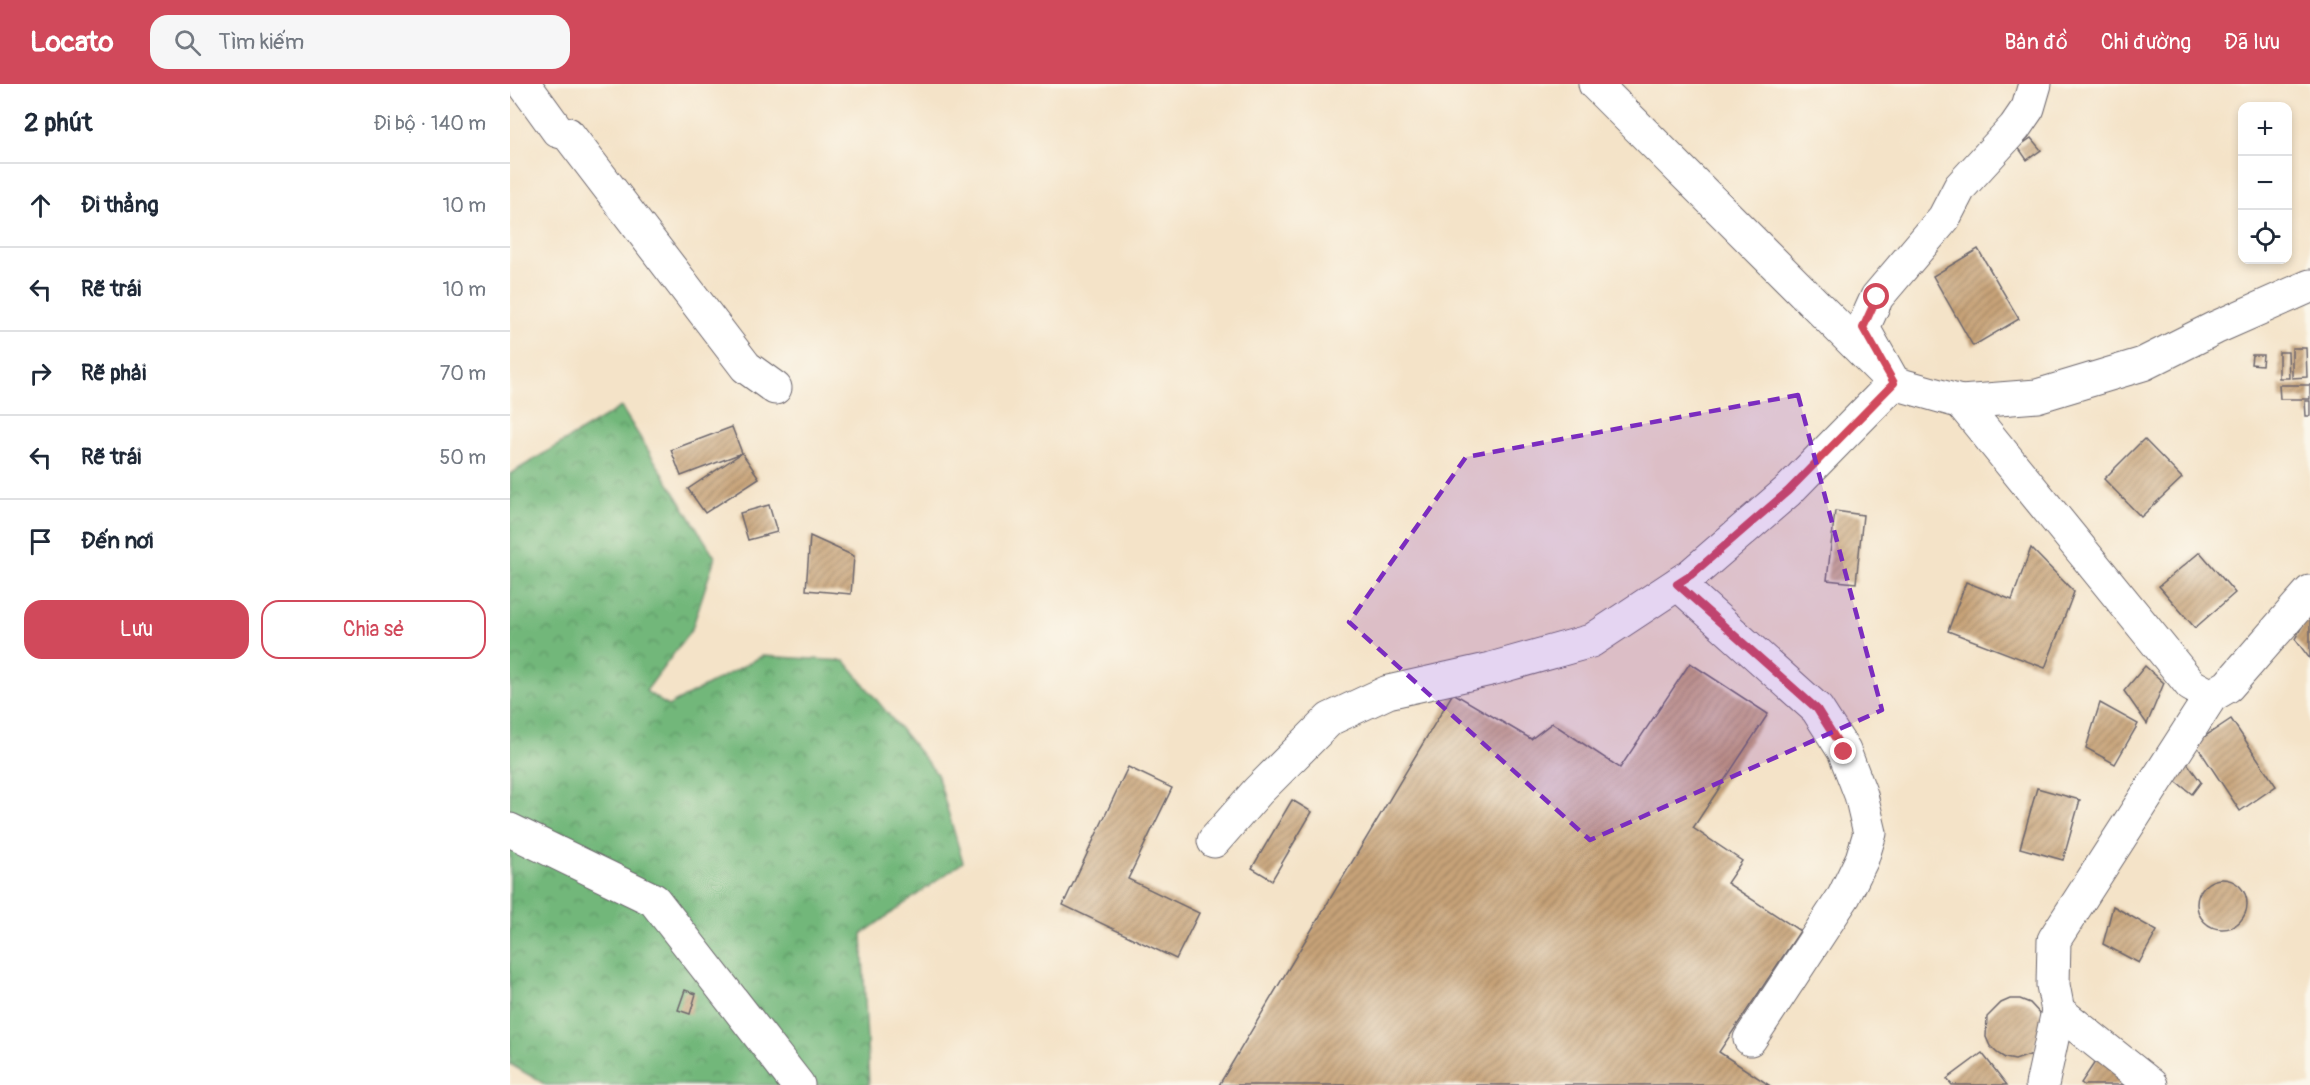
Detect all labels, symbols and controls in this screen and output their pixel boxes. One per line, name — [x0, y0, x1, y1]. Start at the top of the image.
search box — [150, 15, 570, 69]
text: Locato — [30, 25, 114, 60]
icon: search — [171, 26, 204, 59]
text: Tìm kiếm — [219, 28, 304, 56]
text: Bản đồ — [2004, 29, 2068, 56]
text: Chỉ đường — [2101, 29, 2191, 56]
text: Đã lưu — [2224, 29, 2280, 56]
map controls — [2238, 102, 2292, 264]
button: + — [2238, 102, 2292, 156]
text: 2 phút — [24, 107, 93, 139]
text: Đi bộ · 140 m — [374, 111, 486, 136]
button: − — [2238, 156, 2292, 210]
icon: ahead — [24, 189, 57, 222]
text: Đi thẳng — [81, 191, 159, 219]
text: 10 m — [442, 193, 486, 218]
button: locate — [2238, 210, 2292, 264]
icon: left — [24, 273, 57, 306]
text: Rẽ trái — [81, 275, 141, 303]
text: 10 m — [442, 277, 486, 302]
route start — [1863, 283, 1889, 309]
icon: right — [24, 357, 57, 390]
text: Rẽ phải — [81, 359, 146, 387]
text: 70 m — [440, 361, 486, 386]
icon: left — [24, 441, 57, 474]
text: Rẽ trái — [81, 443, 141, 471]
text: 50 m — [439, 445, 486, 470]
icon: arrive — [24, 525, 57, 558]
text: Đến nơi — [81, 527, 153, 555]
button: Lưu — [24, 600, 249, 659]
button: Chia sẻ — [261, 600, 486, 659]
route end — [1830, 738, 1856, 764]

